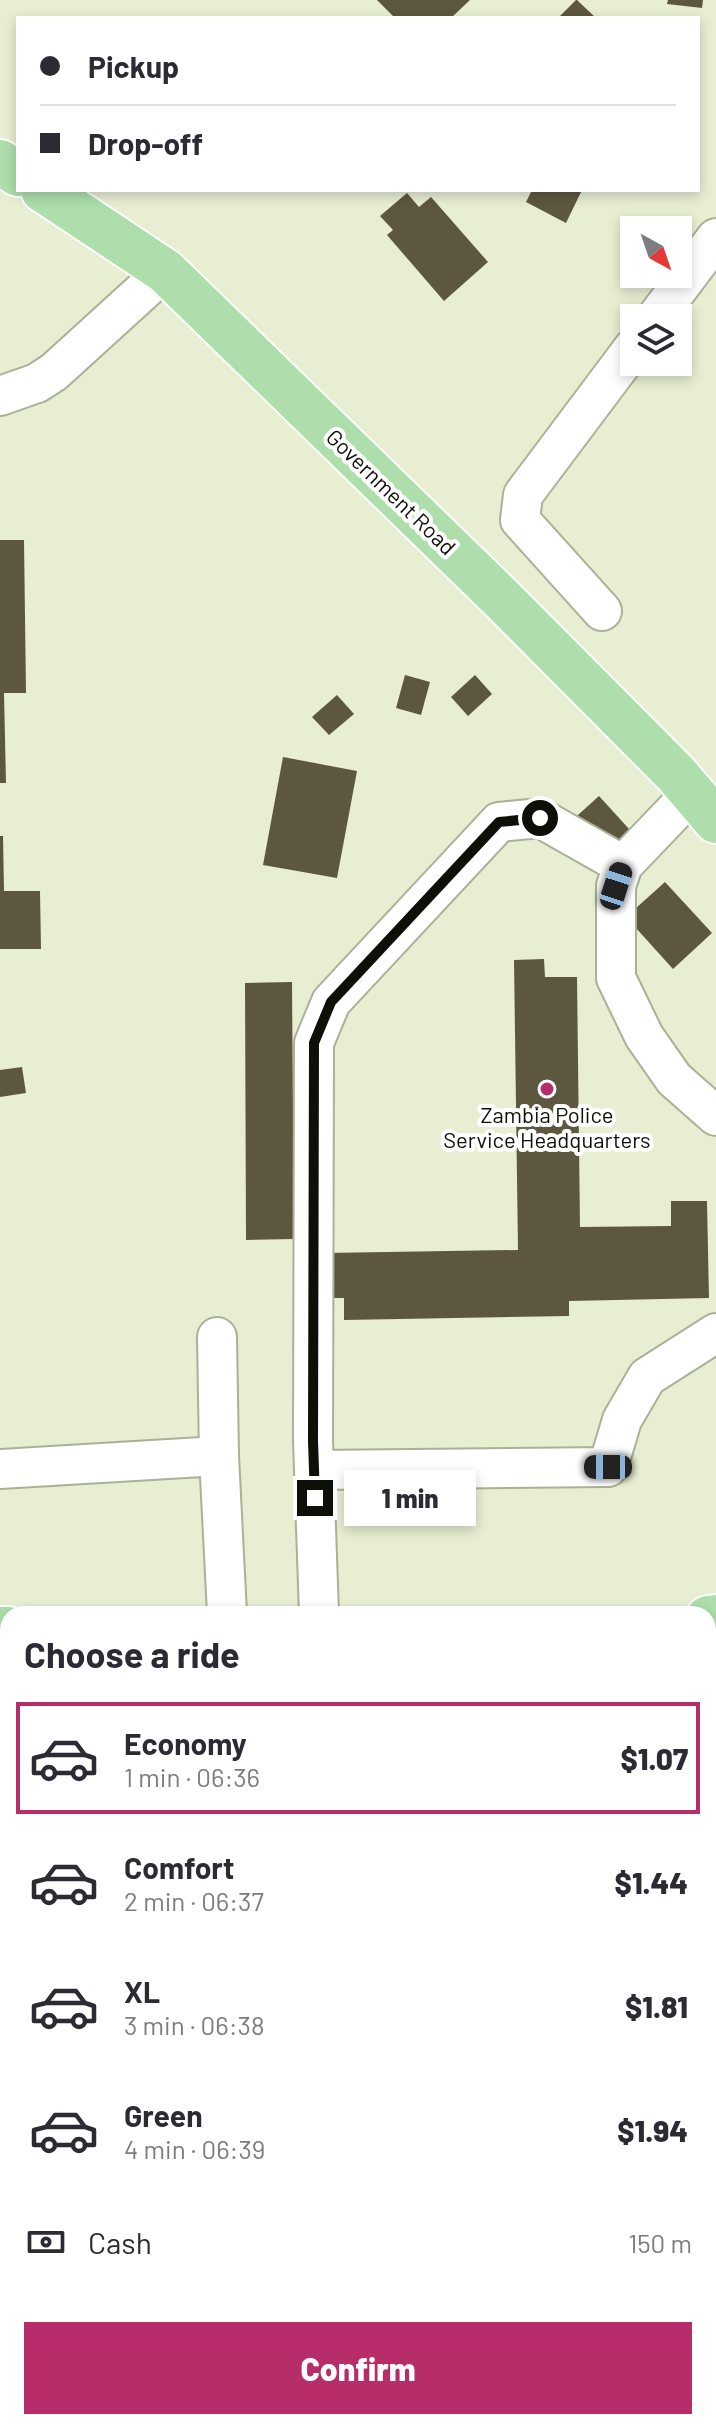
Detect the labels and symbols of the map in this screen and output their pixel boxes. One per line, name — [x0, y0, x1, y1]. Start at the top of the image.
north arrow — [620, 216, 692, 288]
street label: Government Road — [322, 423, 462, 559]
route start — [522, 800, 558, 836]
car — [597, 859, 635, 913]
marker: Zambia Police Service Headquarters — [538, 1080, 556, 1098]
place label: Zambia Police Service Headquarters — [443, 1101, 651, 1152]
car — [584, 1455, 632, 1479]
callout: 1 min — [343, 1470, 475, 1526]
route end — [297, 1480, 333, 1516]

